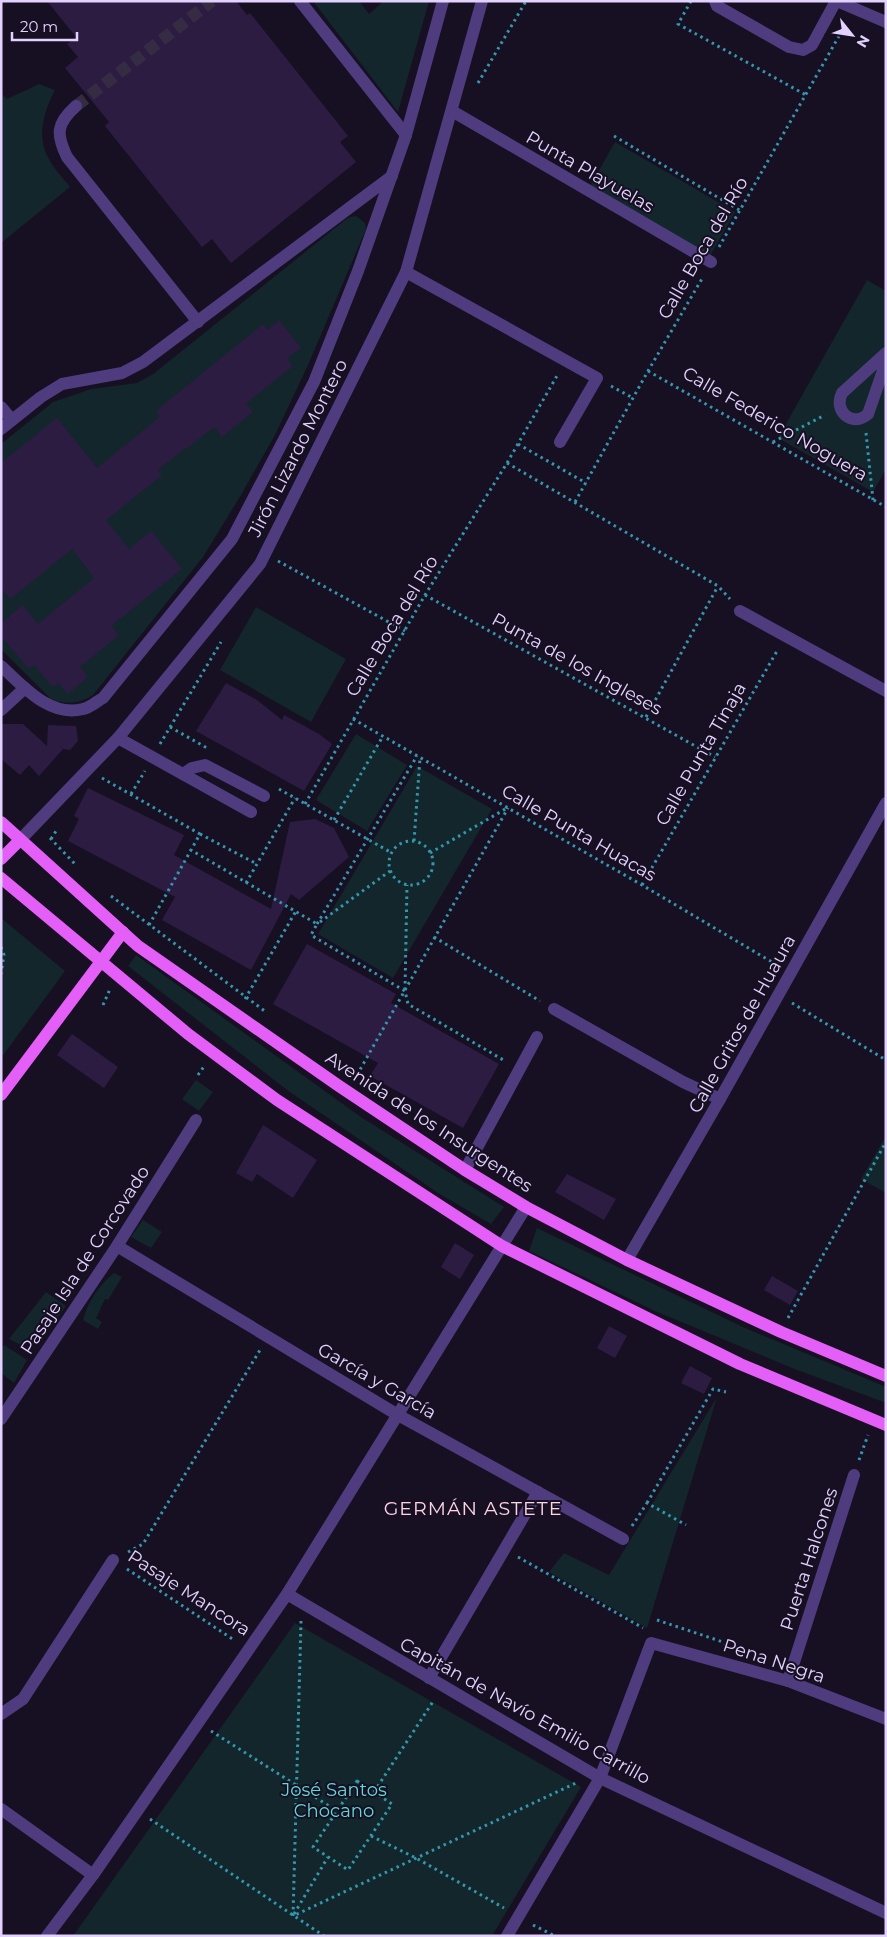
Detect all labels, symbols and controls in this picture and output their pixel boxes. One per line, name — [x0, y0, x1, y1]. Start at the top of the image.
scale bar — [12, 10, 78, 42]
north arrow — [827, 10, 877, 60]
text: 20 m — [20, 17, 58, 36]
text: N — [853, 32, 874, 51]
street label: Punta Playuelas — [522, 126, 658, 218]
street label: Calle Boca del Río — [653, 173, 753, 323]
street label: Jirón Lizardo Montero — [243, 356, 352, 541]
street label: Calle Federico Noguera — [679, 362, 871, 486]
street label: Calle Boca del Río — [341, 551, 443, 701]
street label: Punta de los Ingleses — [488, 608, 666, 720]
street label: Calle Punta Tinaja — [651, 679, 751, 829]
street label: Calle Punta Huacas — [498, 780, 660, 886]
street label: Calle Gritos de Huaura — [684, 931, 800, 1117]
street label: Avenida de los Insurgentes — [321, 1047, 537, 1197]
street label: Pasaje Isla de Corcovado — [16, 1162, 154, 1358]
street label: García y García — [314, 1338, 440, 1424]
street label: Puerta Halcones — [776, 1485, 843, 1633]
district label: GERMÁN ASTETE — [384, 1497, 562, 1520]
street label: Pasaje Mancora — [124, 1545, 254, 1641]
street label: Capitán de Navío Emilio Carrillo — [396, 1633, 654, 1789]
street label: Pena Negra — [720, 1634, 828, 1688]
park label: José Santos Chocano — [280, 1779, 387, 1822]

